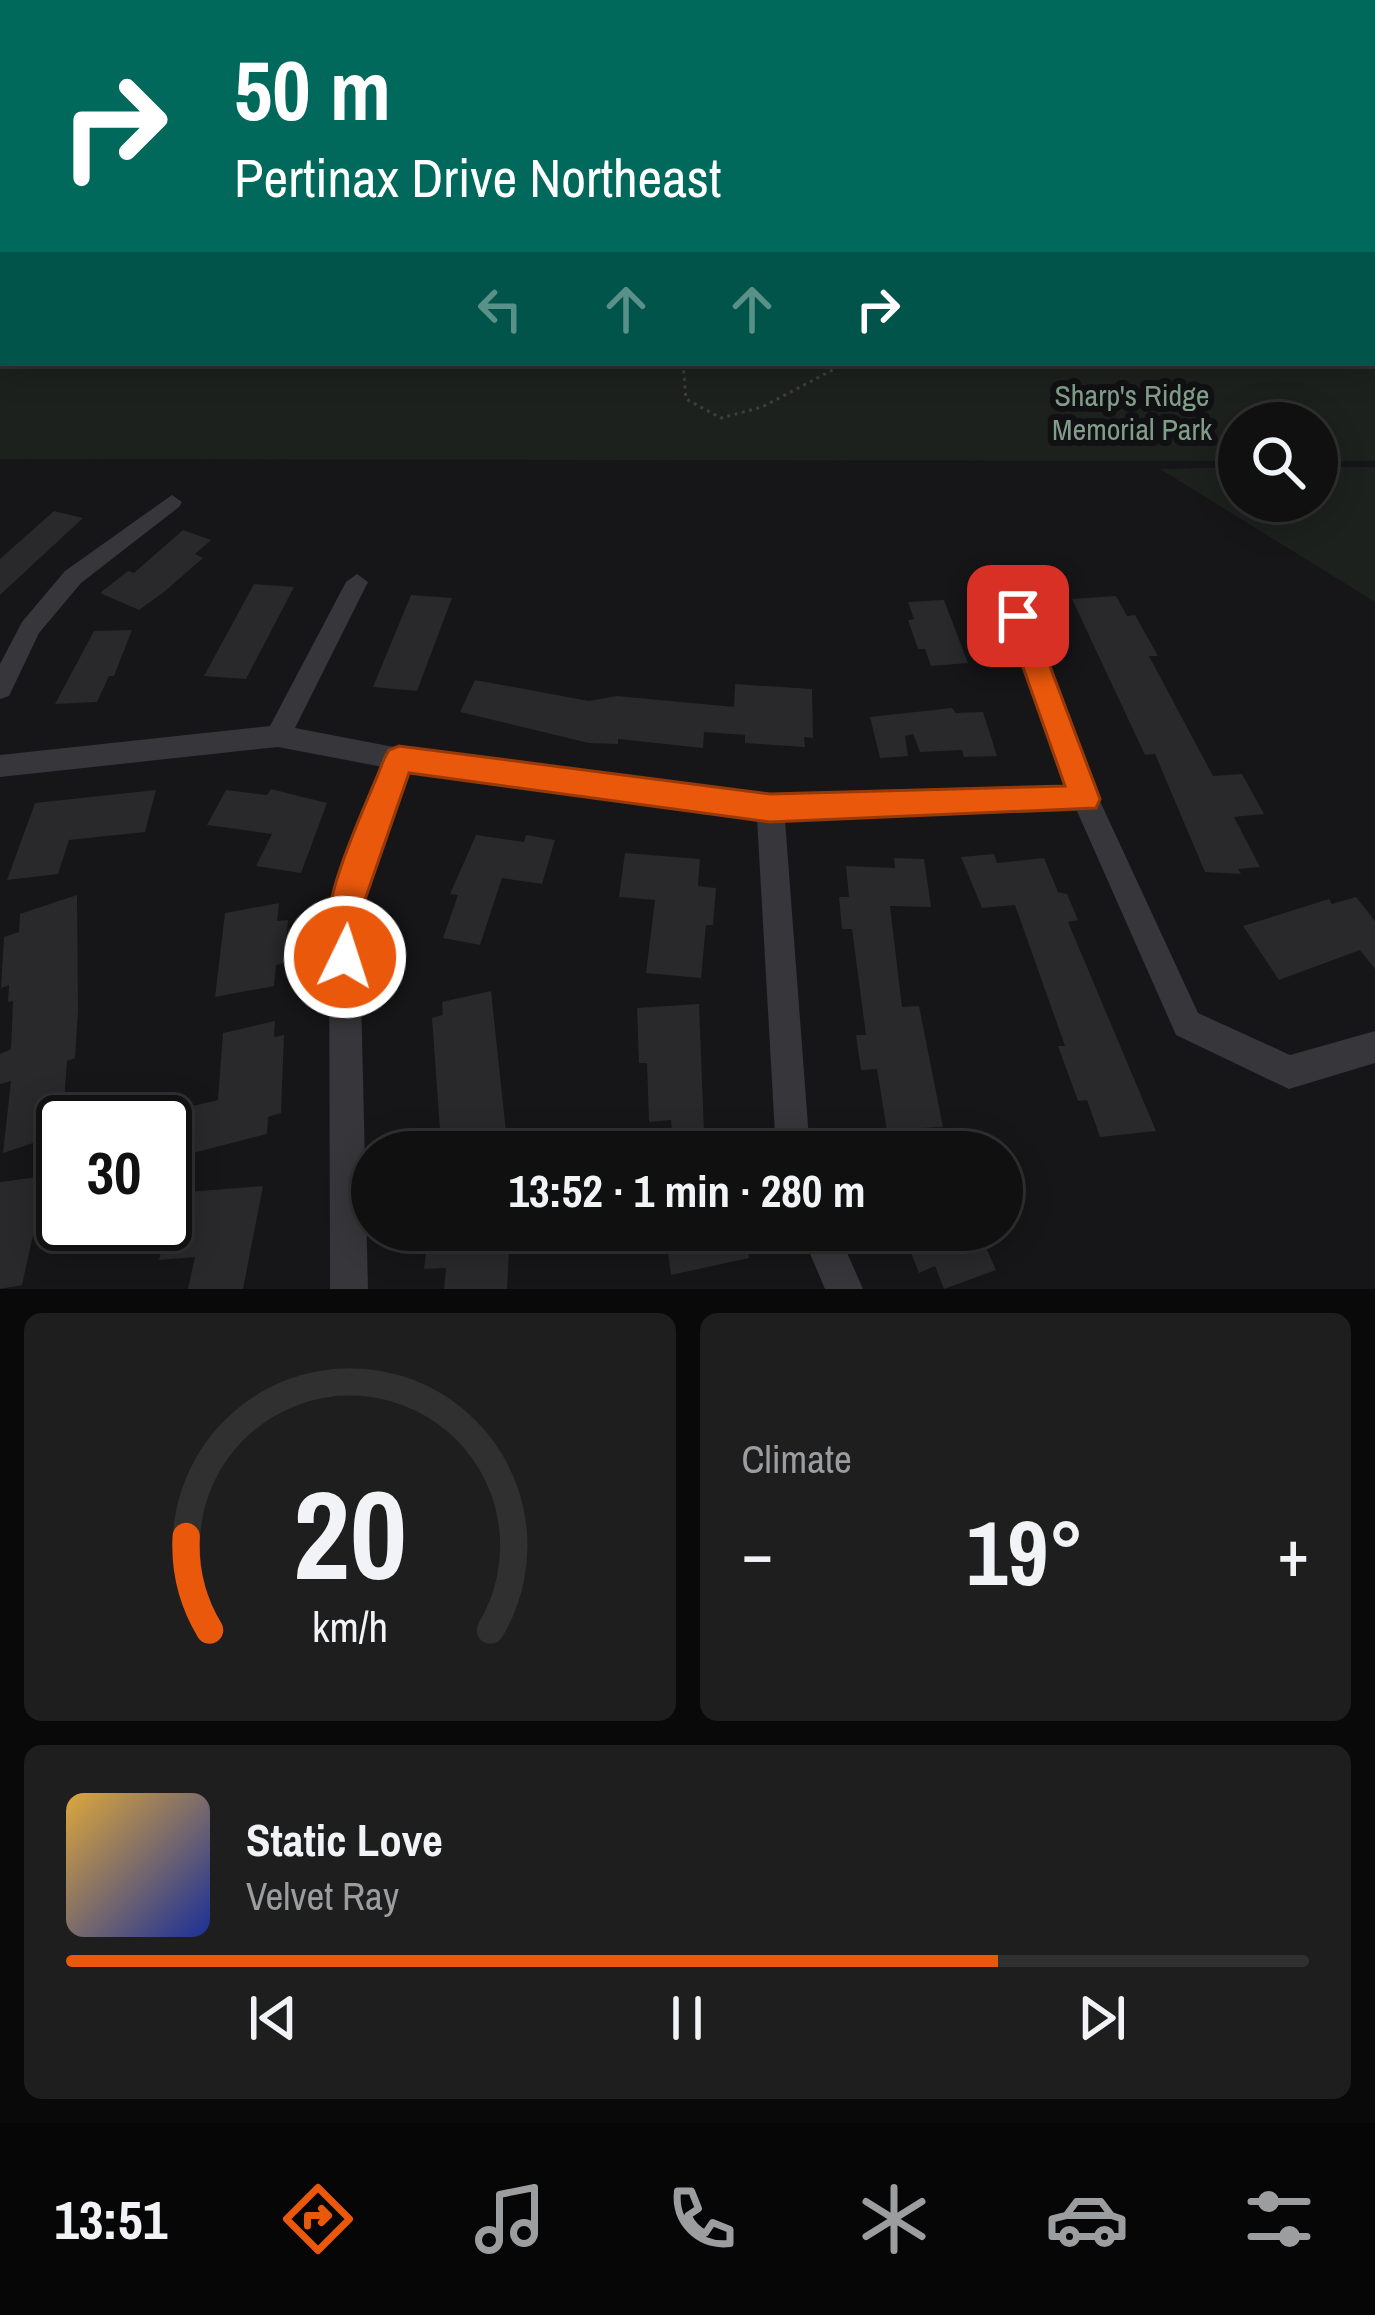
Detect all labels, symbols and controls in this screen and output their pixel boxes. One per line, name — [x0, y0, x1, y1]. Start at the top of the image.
text: 50 m — [234, 33, 391, 146]
icon: right — [36, 48, 192, 204]
text: Pertinax Drive Northeast — [234, 141, 721, 214]
icon: left — [467, 276, 533, 342]
icon: ahead — [593, 276, 659, 342]
icon: ahead — [719, 276, 785, 342]
icon: right — [845, 276, 911, 342]
park label: Sharp's Ridge Memorial Park — [1052, 375, 1213, 449]
map controls — [1218, 402, 1338, 522]
button: search — [1218, 402, 1338, 522]
pin — [967, 565, 1069, 667]
icon: arrive — [985, 583, 1051, 649]
position arrow — [282, 894, 408, 1020]
speed limit sign: 30 — [36, 1095, 192, 1251]
text: 13:52 · 1 min · 280 m — [509, 1160, 865, 1221]
text: Climate — [742, 1433, 852, 1485]
text: 20 — [293, 1450, 407, 1618]
text: 19° — [966, 1492, 1084, 1613]
text: − — [742, 1508, 773, 1597]
text: + — [1277, 1508, 1309, 1597]
text: km/h — [312, 1598, 388, 1655]
text: Static Love — [246, 1809, 443, 1870]
text: Velvet Ray — [246, 1870, 399, 1922]
icon: previous — [240, 1985, 306, 2051]
icon: pause — [654, 1985, 720, 2051]
icon: next — [1069, 1985, 1135, 2051]
icon: directions — [276, 2177, 360, 2261]
icon: music — [468, 2177, 552, 2261]
icon: phone — [660, 2177, 744, 2261]
icon: climate — [852, 2177, 936, 2261]
icon: car — [1045, 2177, 1129, 2261]
icon: filters — [1237, 2177, 1321, 2261]
text: 13:51 — [54, 2183, 167, 2256]

